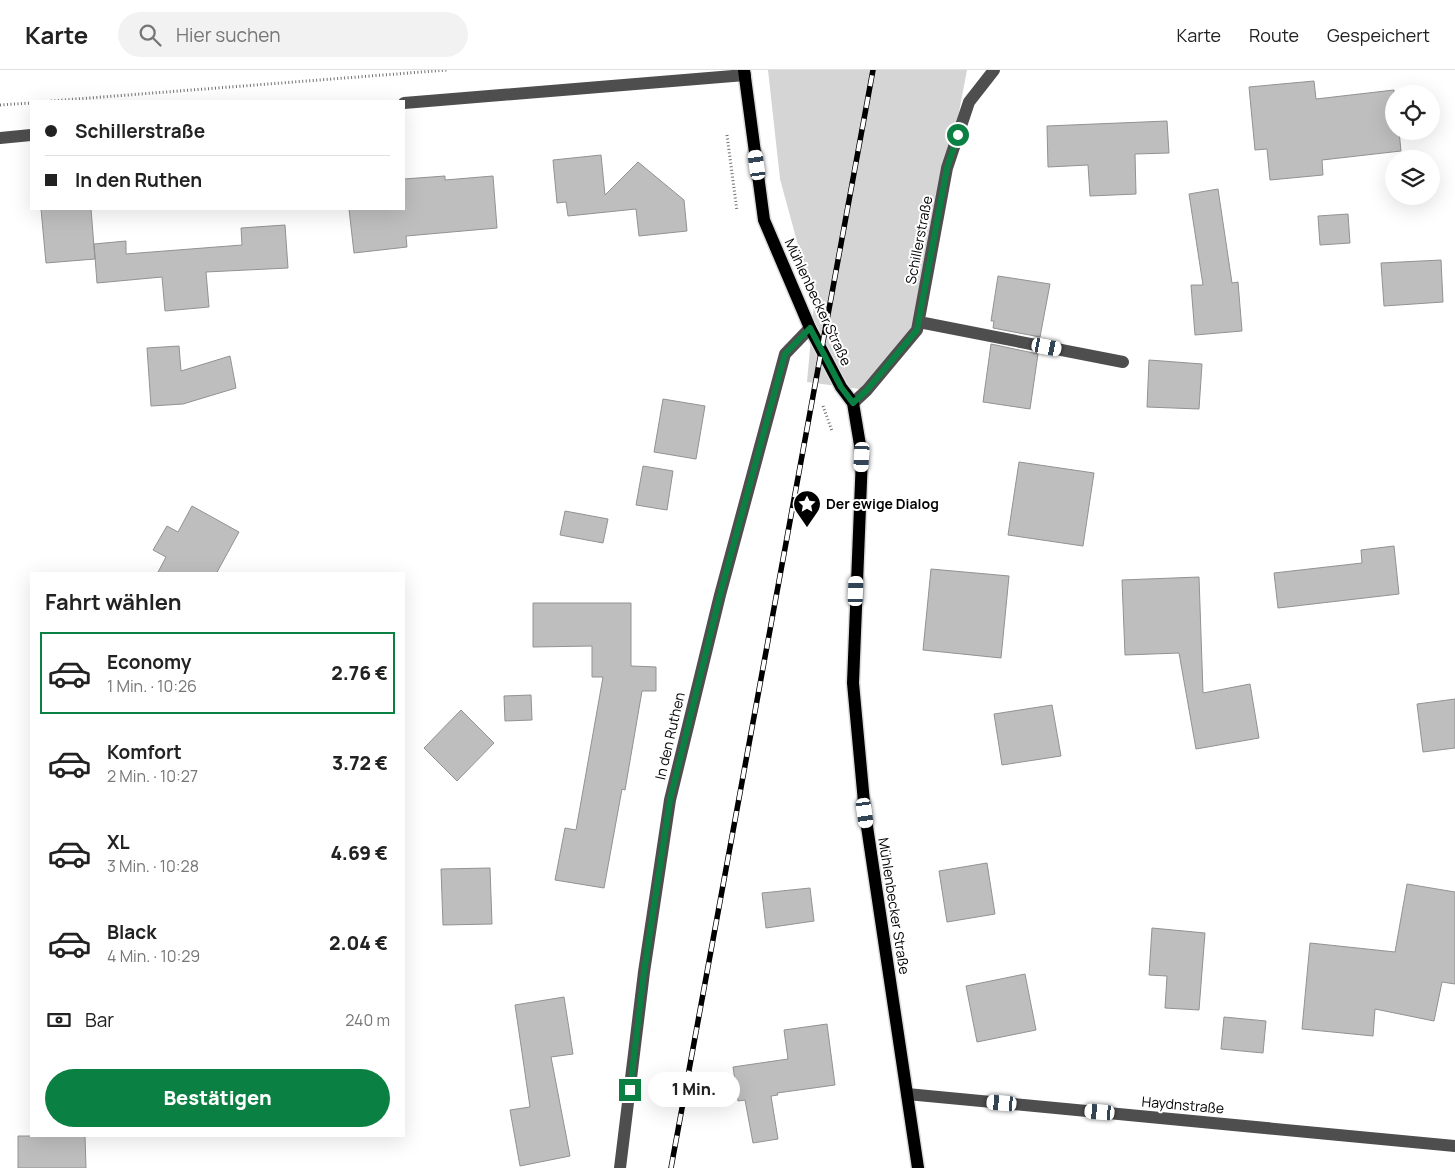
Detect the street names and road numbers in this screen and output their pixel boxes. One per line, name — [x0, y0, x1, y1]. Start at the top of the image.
street label: Schillerstraße — [901, 194, 936, 286]
street label: Mühlenbecker Straße — [781, 235, 856, 369]
street label: In den Ruthen — [650, 690, 689, 781]
street label: Mühlenbecker Straße — [874, 836, 915, 976]
street label: Haydnstraße — [1141, 1091, 1225, 1118]

